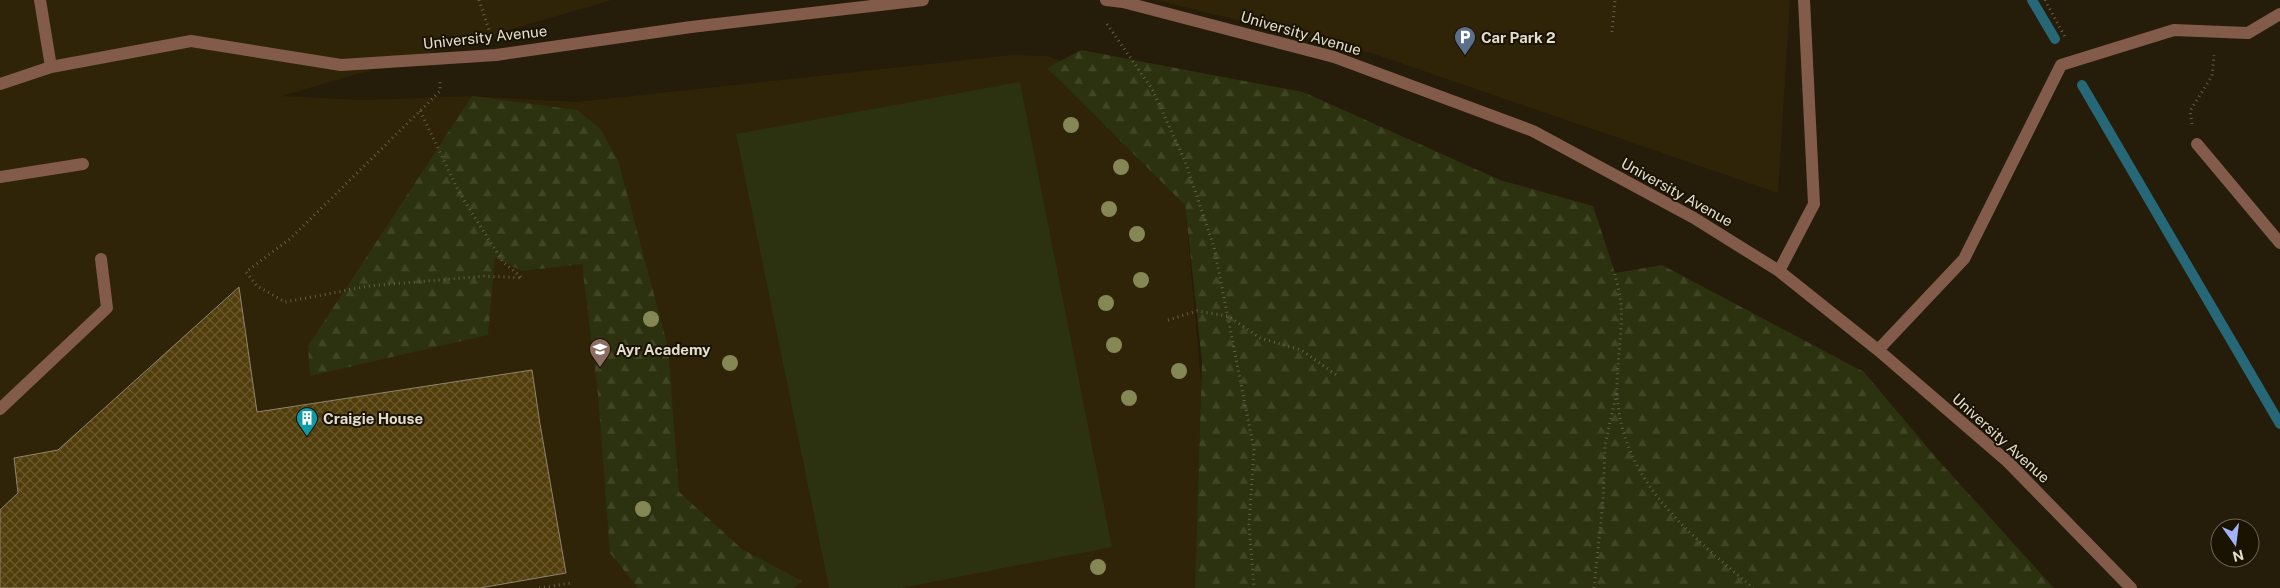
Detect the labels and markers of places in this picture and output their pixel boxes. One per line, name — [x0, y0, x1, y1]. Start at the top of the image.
parking icon: Car Park 2 — [1453, 25, 1477, 56]
place label: Car Park 2 — [1481, 29, 1555, 46]
school or university icon: Ayr Academy — [588, 337, 612, 368]
place label: Ayr Academy — [616, 341, 711, 358]
building icon: Craigie House — [295, 406, 319, 437]
place label: Craigie House — [323, 410, 423, 427]

